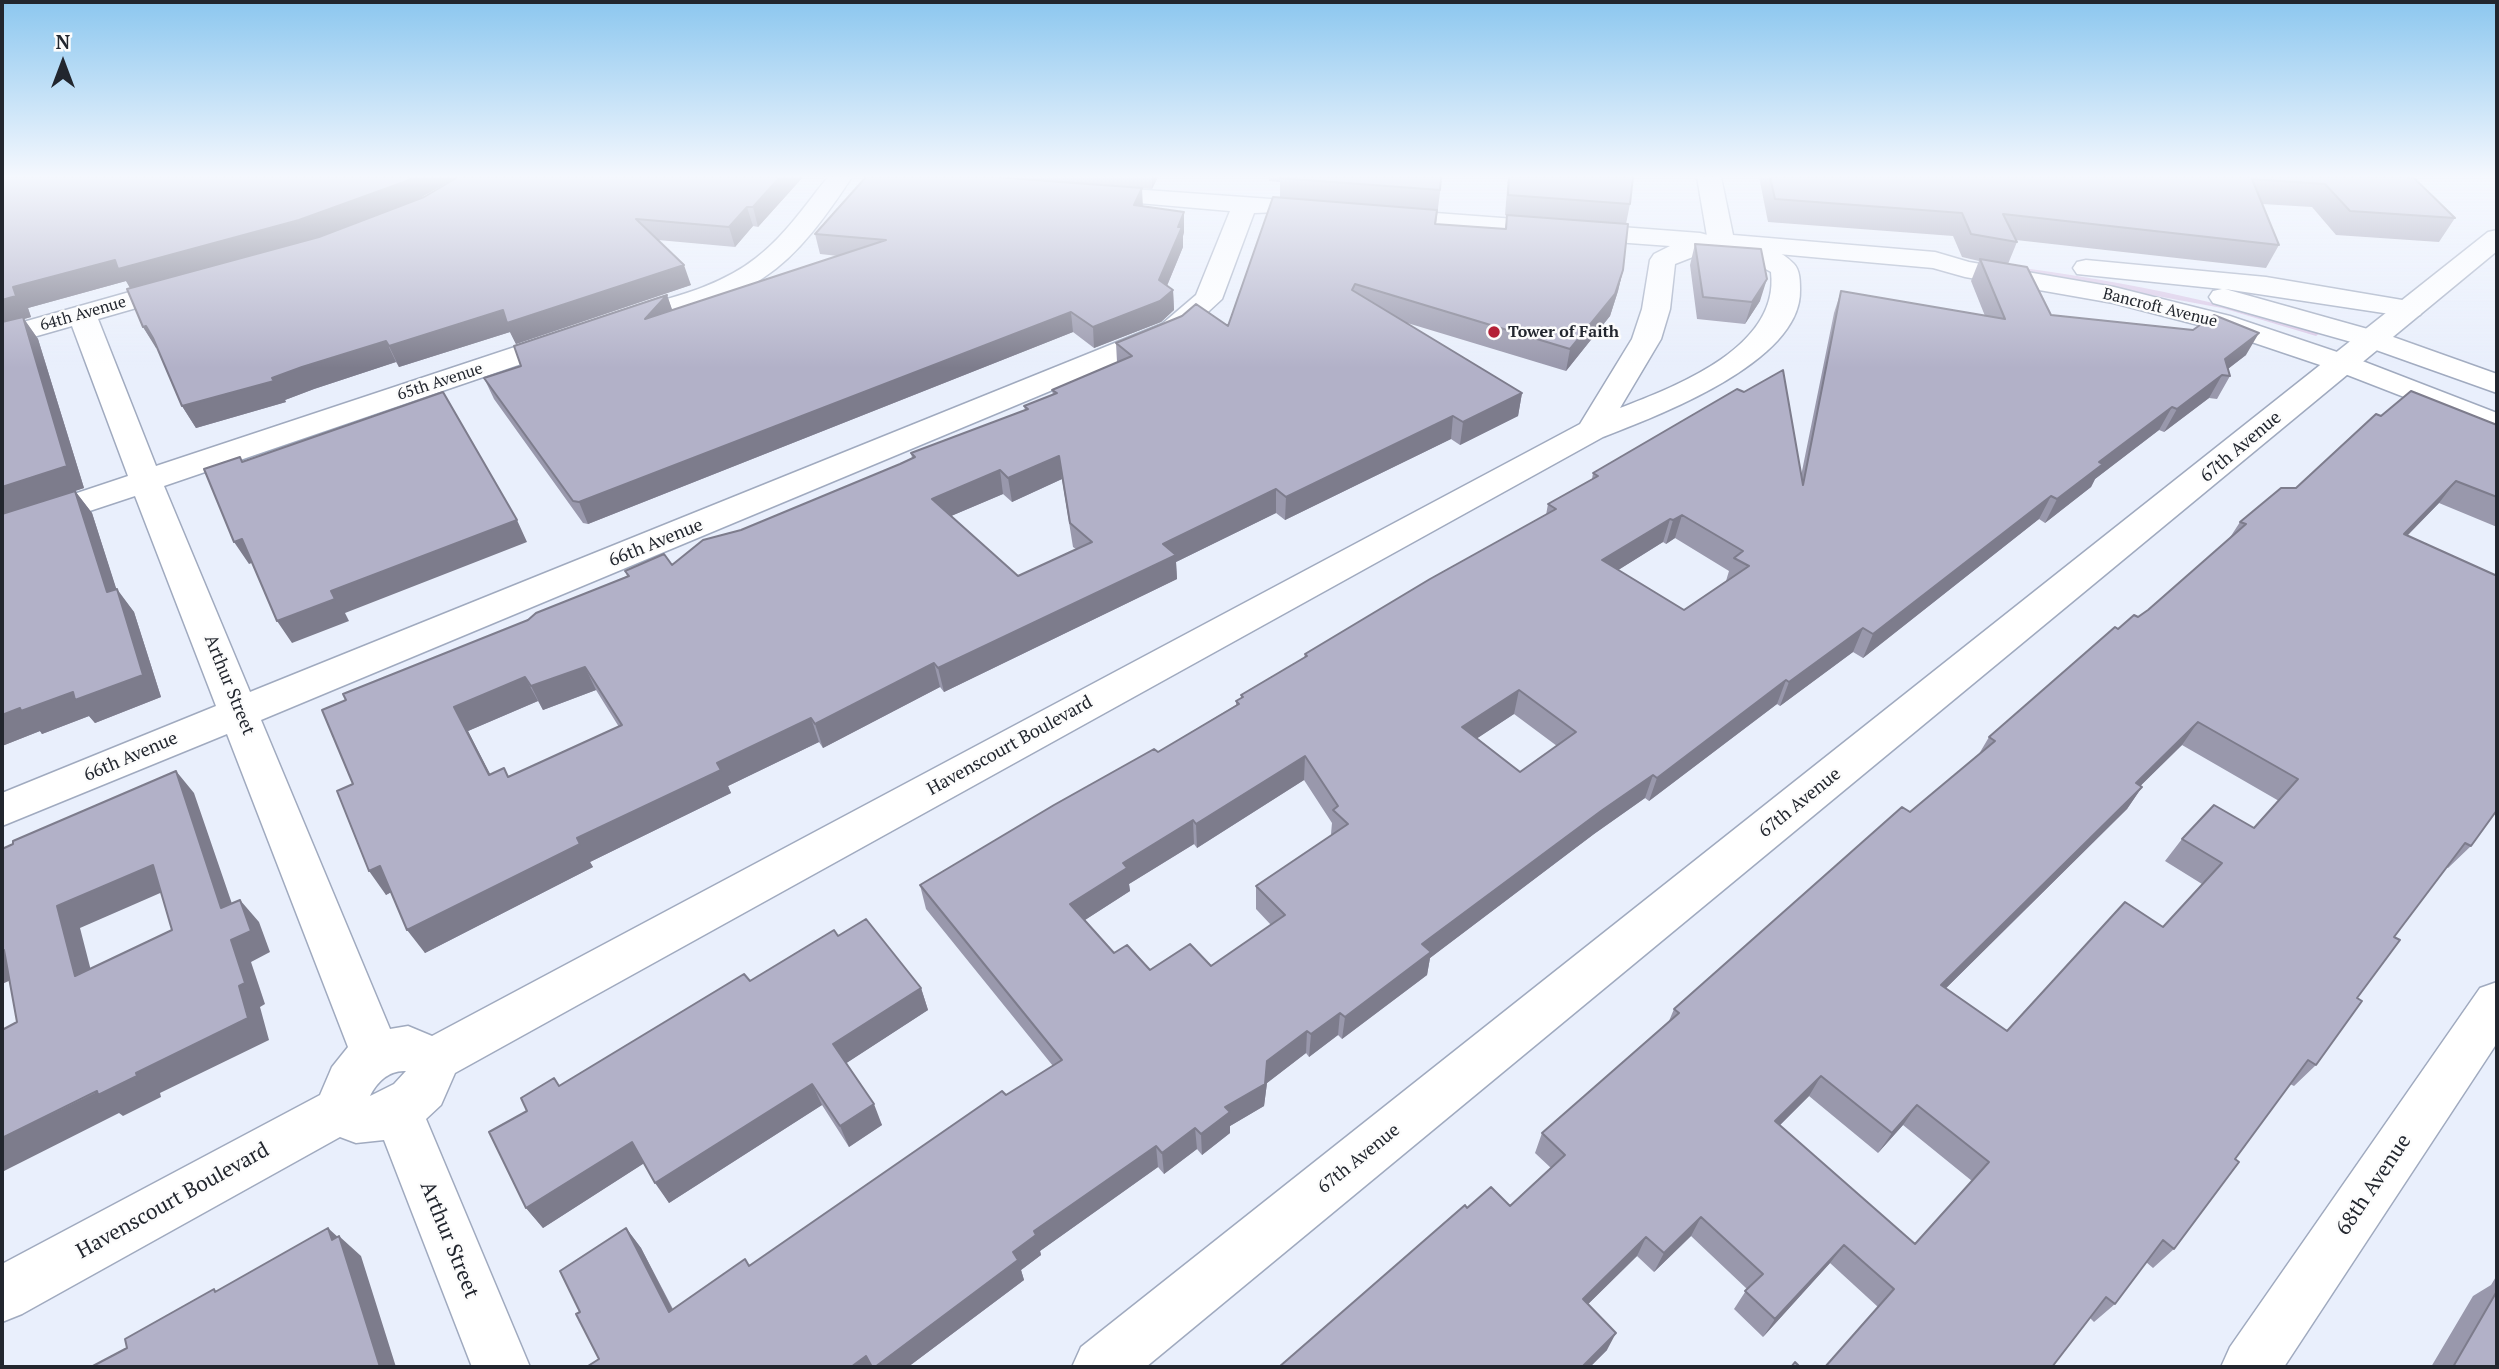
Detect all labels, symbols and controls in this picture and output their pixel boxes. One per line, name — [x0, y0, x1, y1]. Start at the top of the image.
north arrow — [28, 28, 98, 98]
text: N — [56, 29, 70, 54]
street label: Bancroft Avenue — [2101, 284, 2219, 332]
street label: 64th Avenue — [38, 293, 128, 335]
place label: Tower of Faith — [1508, 322, 1619, 342]
marker: Tower of Faith — [1486, 324, 1502, 340]
street label: 65th Avenue — [395, 359, 485, 405]
street label: 67th Avenue — [2196, 407, 2286, 487]
street label: 66th Avenue — [606, 514, 706, 572]
street label: Arthur Street — [199, 632, 259, 738]
street label: Havenscourt Boulevard — [924, 692, 1096, 800]
street label: 66th Avenue — [81, 728, 181, 786]
street label: 67th Avenue — [1755, 763, 1845, 843]
street label: 67th Avenue — [1314, 1119, 1404, 1199]
street label: 68th Avenue — [2331, 1130, 2417, 1240]
street label: Havenscourt Boulevard — [72, 1138, 274, 1264]
street label: Arthur Street — [414, 1178, 484, 1302]

